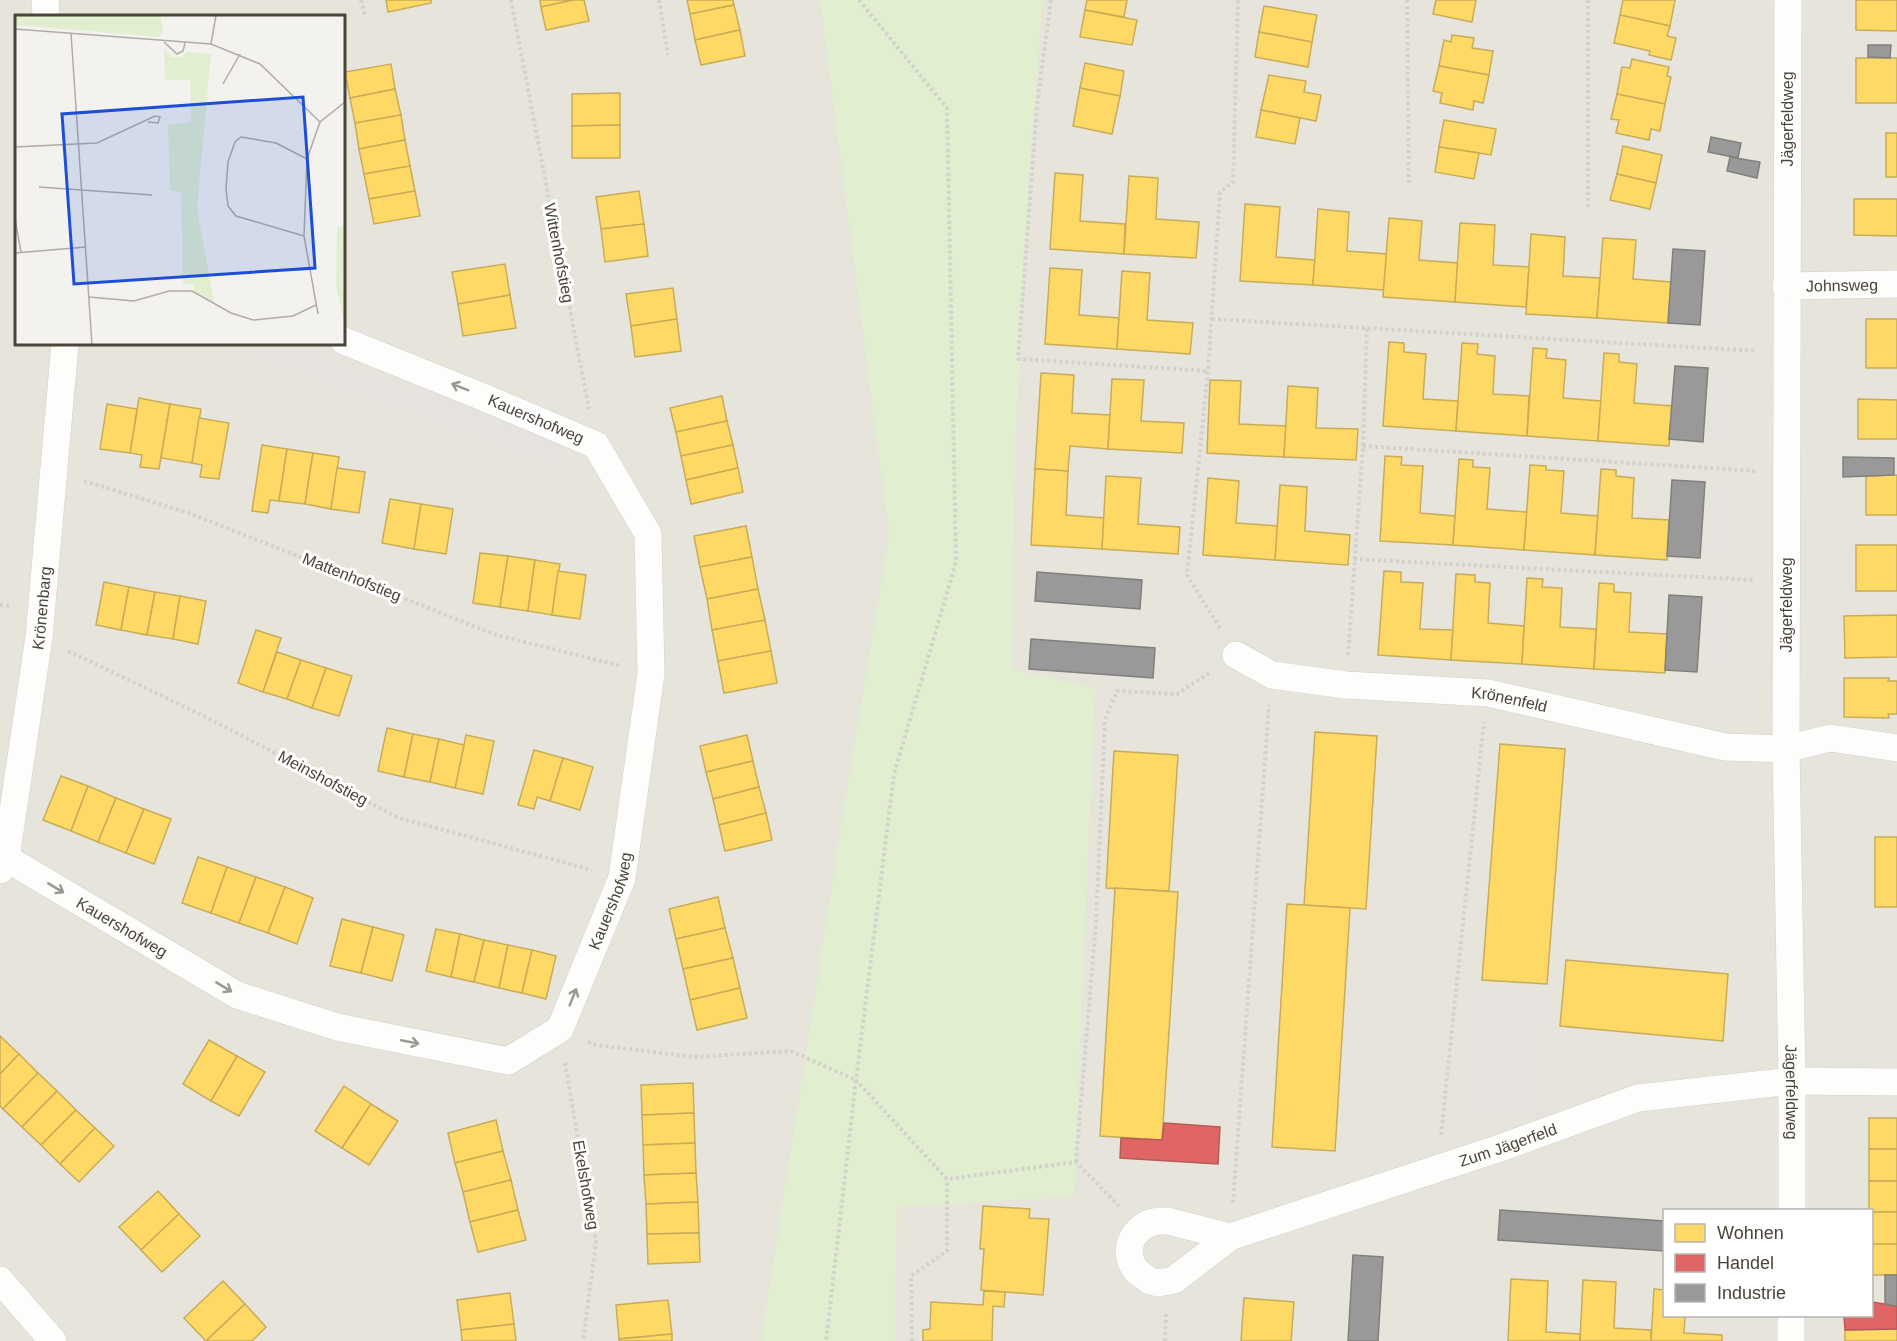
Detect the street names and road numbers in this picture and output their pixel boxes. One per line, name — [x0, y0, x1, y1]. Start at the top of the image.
street label: Jägerfeldweg — [1779, 71, 1796, 167]
street label: Wittenhofstieg — [541, 202, 577, 304]
street label: Johnsweg — [1806, 276, 1878, 294]
street label: Kauershofweg — [486, 391, 586, 447]
street label: Mattenhofstieg — [300, 549, 404, 605]
street label: Jägerfeldweg — [1778, 557, 1795, 653]
street label: Krönenbarg — [29, 566, 54, 651]
street label: Krönenfeld — [1471, 684, 1549, 715]
street label: Meinshofstieg — [275, 747, 371, 809]
street label: Kauershofweg — [585, 851, 634, 952]
street label: Kauershofweg — [74, 893, 170, 960]
street label: Jägerfeldweg — [1783, 1044, 1801, 1140]
street label: Zum Jägerfeld — [1457, 1120, 1559, 1169]
street label: Ekelshofweg — [570, 1139, 602, 1231]

